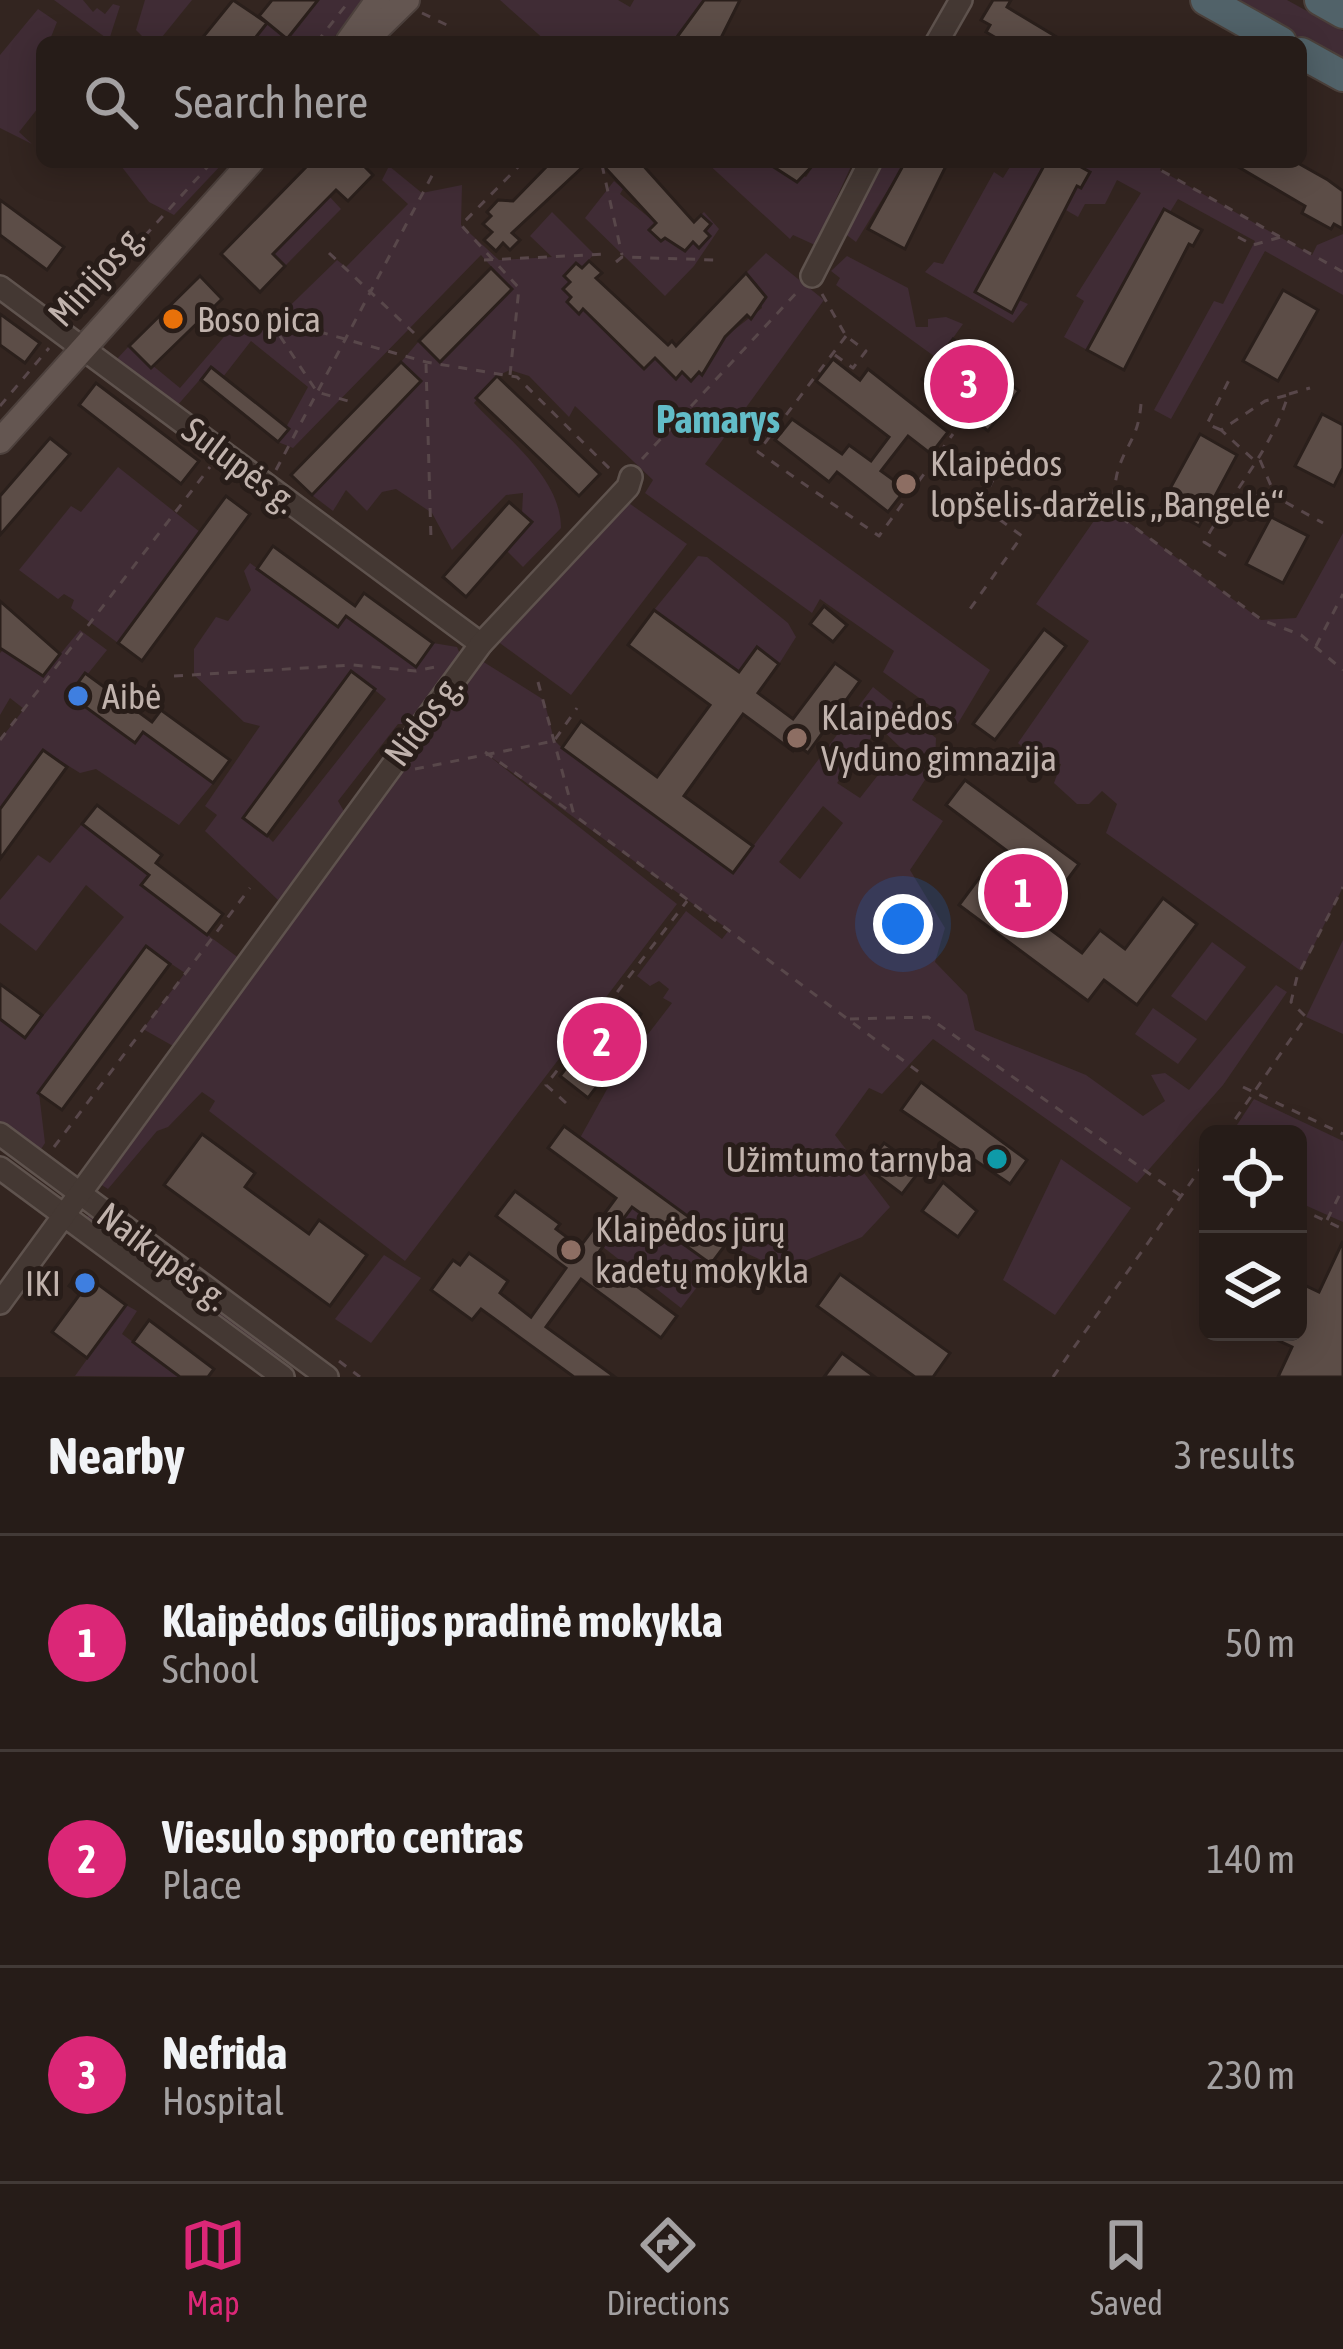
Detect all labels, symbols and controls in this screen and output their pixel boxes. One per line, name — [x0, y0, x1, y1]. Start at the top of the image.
search box — [36, 36, 1307, 168]
icon: search — [78, 69, 144, 135]
text: Search here — [174, 76, 368, 128]
street label: Minijos g. — [39, 215, 153, 335]
place label: Boso pica — [197, 298, 321, 340]
marker: Boso pica — [160, 306, 186, 332]
pin: 3 — [930, 339, 1008, 429]
district label: Pamarys — [656, 397, 780, 441]
street label: Sulupės g. — [175, 408, 305, 522]
place label: Klaipėdos lopšelis-darželis „Bangelė“ — [930, 442, 1283, 525]
marker: Klaipėdos lopšelis-darželis „Bangelė“ — [893, 471, 919, 497]
street label: Nidos g. — [375, 666, 471, 774]
place label: Aibė — [102, 675, 161, 717]
marker: Aibė — [65, 683, 91, 709]
place label: Klaipėdos Vydūno gimnazija — [821, 696, 1057, 779]
marker: Klaipėdos Vydūno gimnazija — [784, 725, 810, 751]
pin: 1 — [984, 848, 1062, 938]
your location — [873, 894, 933, 954]
pin: 2 — [563, 997, 641, 1087]
map controls — [1199, 1125, 1307, 1341]
button: locate — [1199, 1125, 1307, 1233]
place label: Užimtumo tarnyba — [725, 1138, 973, 1180]
marker: Užimtumo tarnyba — [984, 1146, 1010, 1172]
street label: Naikupės g. — [89, 1193, 237, 1319]
place label: Klaipėdos jūrų kadetų mokykla — [595, 1208, 809, 1291]
button: layers — [1199, 1233, 1307, 1341]
marker: Klaipėdos jūrų kadetų mokykla — [558, 1237, 584, 1263]
place label: IKI — [25, 1262, 61, 1304]
marker: IKI — [72, 1270, 98, 1296]
text: Nearby — [48, 1426, 185, 1485]
text: 3 results — [1174, 1433, 1295, 1477]
text: Klaipėdos Gilijos pradinė mokykla — [162, 1595, 723, 1647]
text: 1 — [78, 1621, 96, 1665]
text: 50 m — [1225, 1621, 1295, 1665]
text: School — [162, 1647, 259, 1691]
text: Viesulo sporto centras — [162, 1811, 523, 1863]
text: 2 — [78, 1837, 96, 1881]
text: 140 m — [1207, 1837, 1295, 1881]
text: Place — [162, 1863, 242, 1907]
text: Nefrida — [162, 2027, 287, 2079]
text: 3 — [78, 2053, 96, 2097]
text: 230 m — [1207, 2053, 1295, 2097]
text: Hospital — [162, 2079, 284, 2123]
tab: Map — [180, 2212, 246, 2322]
tab: Directions — [606, 2212, 730, 2322]
tab: Saved — [1090, 2212, 1163, 2322]

